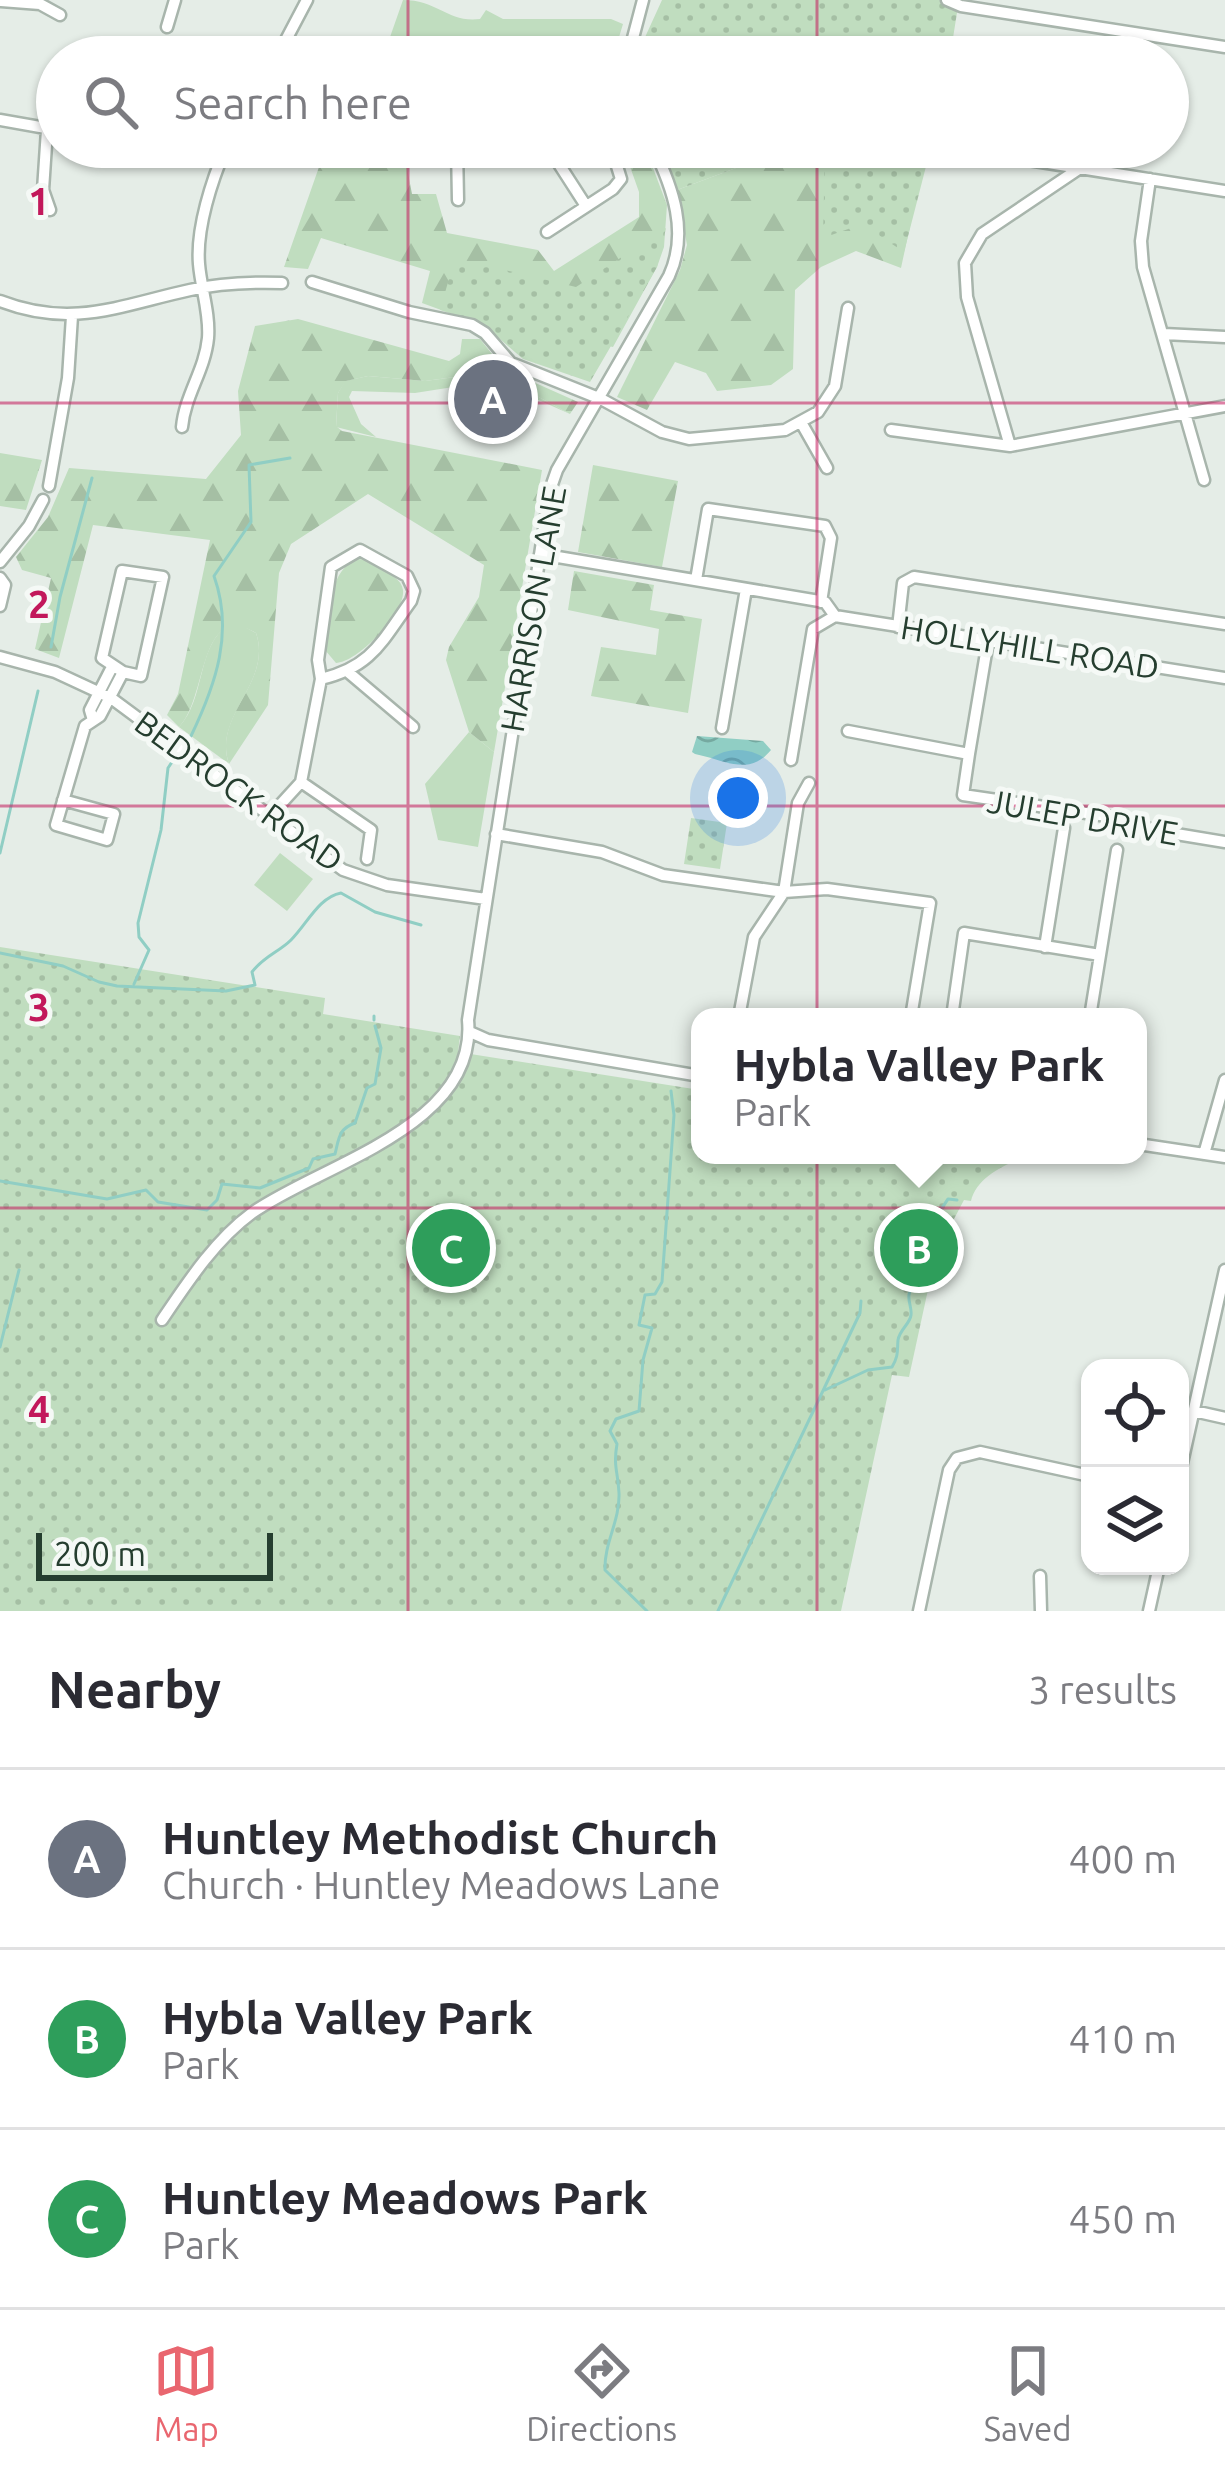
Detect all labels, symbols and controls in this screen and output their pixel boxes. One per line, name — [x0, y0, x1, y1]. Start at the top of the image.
search box — [36, 36, 1189, 168]
icon: search — [78, 69, 144, 135]
text: Search here — [174, 77, 412, 128]
text: 1 — [28, 179, 50, 222]
pin: A — [454, 354, 532, 444]
street label: HARRISON LANE — [493, 483, 572, 735]
text: 2 — [28, 582, 50, 625]
street label: HOLLYHILL ROAD — [898, 608, 1162, 685]
street label: BEDROCK ROAD — [128, 703, 350, 878]
your location — [708, 768, 768, 828]
street label: JULEP DRIVE — [985, 782, 1181, 851]
text: 3 — [28, 985, 50, 1028]
popup — [691, 1008, 1147, 1164]
text: Hybla Valley Park — [734, 1039, 1104, 1090]
text: Park — [734, 1090, 811, 1133]
pin: C — [412, 1203, 490, 1293]
pin: B — [880, 1203, 958, 1293]
map controls — [1081, 1359, 1189, 1575]
button: locate — [1081, 1359, 1189, 1467]
text: 4 — [28, 1387, 50, 1430]
button: layers — [1081, 1467, 1189, 1575]
scale bar — [36, 1527, 273, 1580]
text: 200 m — [54, 1535, 146, 1572]
text: Nearby — [48, 1660, 221, 1718]
text: 3 results — [1028, 1668, 1177, 1711]
text: Huntley Methodist Church — [162, 1812, 718, 1863]
text: A — [73, 1837, 101, 1880]
text: 400 m — [1068, 1837, 1177, 1880]
text: Church · Huntley Meadows Lane — [162, 1863, 720, 1906]
text: Hybla Valley Park — [162, 1992, 533, 2043]
text: B — [74, 2017, 100, 2060]
text: 410 m — [1068, 2017, 1177, 2060]
text: Park — [162, 2043, 240, 2086]
text: Huntley Meadows Park — [162, 2172, 648, 2223]
text: C — [75, 2197, 99, 2240]
text: 450 m — [1068, 2197, 1177, 2240]
text: Park — [162, 2223, 240, 2266]
tab: Map — [153, 2338, 219, 2447]
tab: Directions — [526, 2338, 677, 2447]
tab: Saved — [984, 2338, 1072, 2447]

